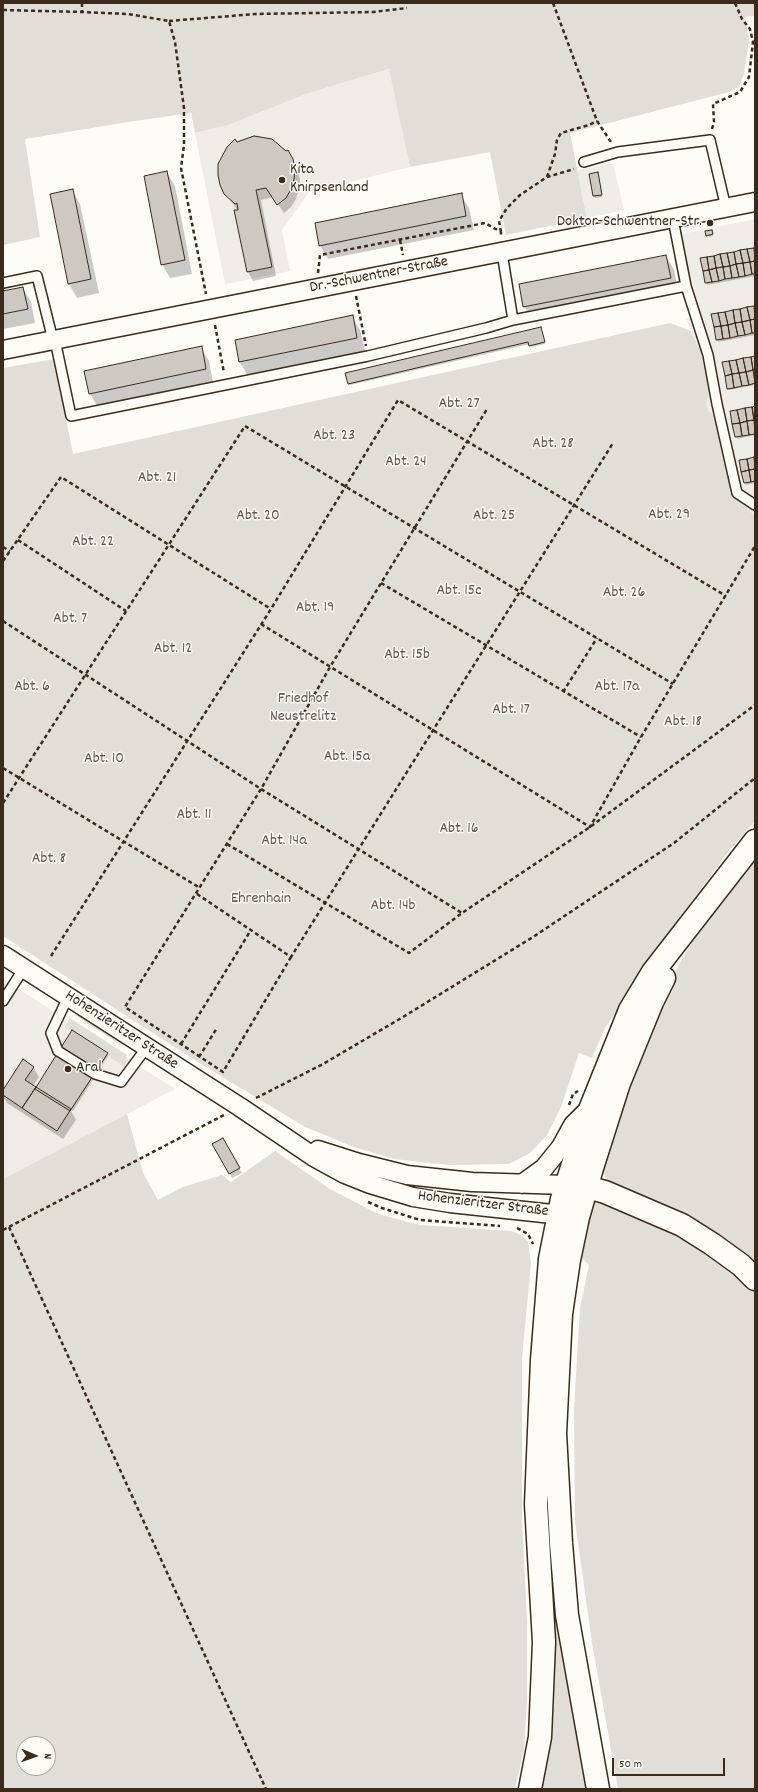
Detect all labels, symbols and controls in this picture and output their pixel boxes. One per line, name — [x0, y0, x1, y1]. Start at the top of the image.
place label: Kita Knirpsenland — [290, 161, 368, 199]
marker: Kita Knirpsenland — [277, 175, 287, 185]
place label: Doktor-Schwentner-Str. — [557, 213, 702, 233]
marker: Doktor-Schwentner-Str. — [705, 218, 715, 228]
street label: Dr.-Schwentner-Straße — [308, 253, 450, 299]
park label: Abt. 27 — [438, 395, 480, 415]
park label: Abt. 23 — [313, 427, 355, 447]
park label: Abt. 28 — [532, 435, 574, 455]
park label: Abt. 24 — [385, 453, 427, 473]
park label: Abt. 21 — [138, 469, 176, 489]
park label: Abt. 29 — [648, 506, 690, 526]
park label: Abt. 20 — [236, 507, 280, 527]
park label: Abt. 25 — [473, 507, 515, 527]
park label: Abt. 22 — [72, 533, 114, 553]
park label: Abt. 15c — [436, 582, 482, 602]
park label: Abt. 26 — [603, 584, 645, 604]
park label: Abt. 19 — [296, 599, 334, 619]
park label: Abt. 7 — [53, 610, 87, 630]
park label: Abt. 12 — [154, 640, 192, 660]
park label: Abt. 15b — [384, 646, 430, 666]
park label: Abt. 6 — [14, 678, 50, 698]
park label: Abt. 17a — [594, 678, 640, 698]
park label: Friedhof Neustrelitz — [270, 690, 336, 728]
park label: Abt. 17 — [492, 701, 530, 721]
park label: Abt. 18 — [664, 713, 702, 733]
park label: Abt. 15a — [324, 748, 370, 768]
park label: Abt. 10 — [84, 750, 124, 770]
park label: Abt. 11 — [177, 806, 211, 826]
park label: Abt. 16 — [439, 820, 479, 840]
park label: Abt. 14a — [261, 832, 307, 852]
park label: Abt. 8 — [32, 850, 66, 870]
park label: Ehrenhain — [231, 890, 291, 910]
park label: Abt. 14b — [371, 897, 415, 917]
street label: Hohenzieritzer Straße — [61, 987, 181, 1075]
place label: Aral — [76, 1059, 102, 1079]
marker: Aral — [63, 1064, 73, 1074]
street label: Hohenzieritzer Straße — [416, 1187, 550, 1223]
north arrow — [16, 1736, 56, 1776]
scale bar — [614, 1750, 727, 1776]
text: N — [39, 1753, 55, 1759]
text: 50 m — [619, 1756, 642, 1773]

